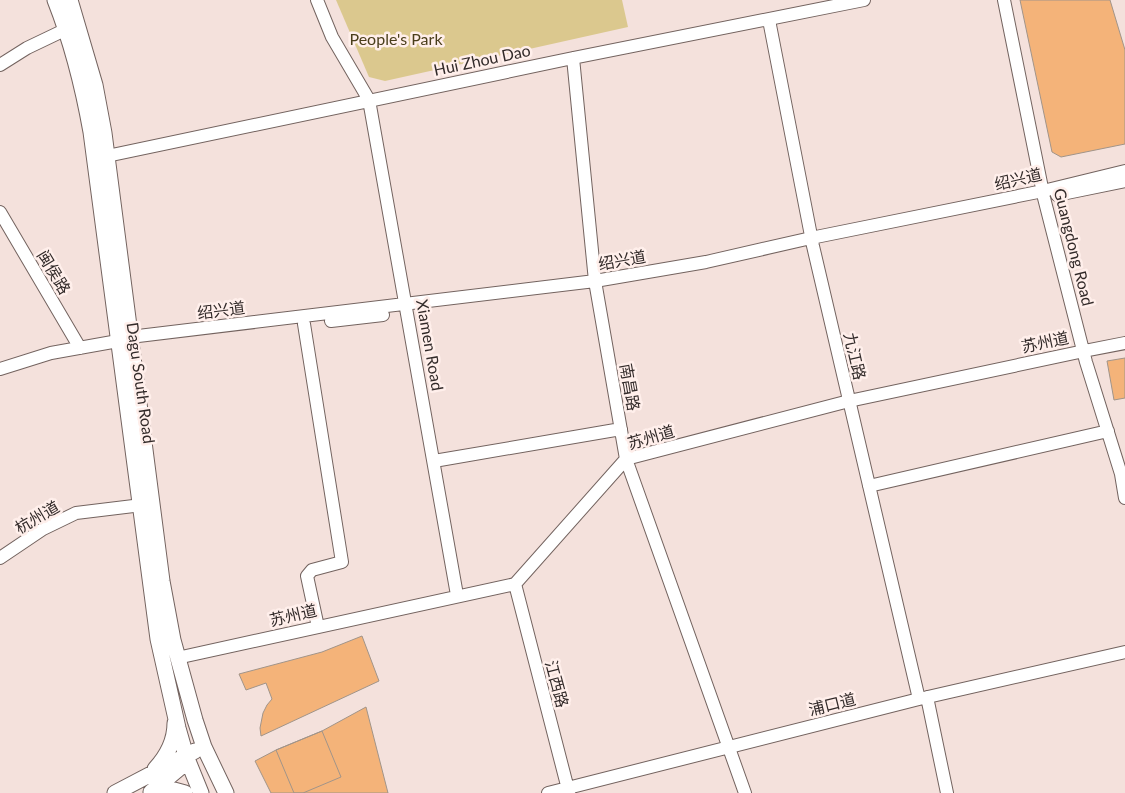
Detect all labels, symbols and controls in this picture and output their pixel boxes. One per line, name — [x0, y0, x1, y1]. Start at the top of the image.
park label: People's Park — [349, 29, 443, 48]
street label: Hui Zhou Dao — [432, 40, 532, 79]
street label: 绍兴道 — [992, 164, 1043, 193]
street label: Guangdong Road — [1051, 186, 1098, 308]
street label: 闽侯路 — [34, 246, 75, 297]
street label: 绍兴道 — [597, 246, 647, 273]
street label: 绍兴道 — [196, 297, 246, 322]
street label: Xiamen Road — [413, 298, 448, 392]
street label: Dagu South Road — [124, 321, 159, 445]
street label: 苏州道 — [1019, 327, 1070, 356]
street label: 九江路 — [841, 330, 870, 381]
street label: 南昌路 — [617, 362, 644, 412]
street label: 苏州道 — [625, 421, 677, 452]
street label: 杭州道 — [11, 496, 62, 537]
street label: 苏州道 — [267, 600, 318, 629]
street label: 江西路 — [542, 658, 573, 710]
street label: 浦口道 — [806, 688, 857, 719]

